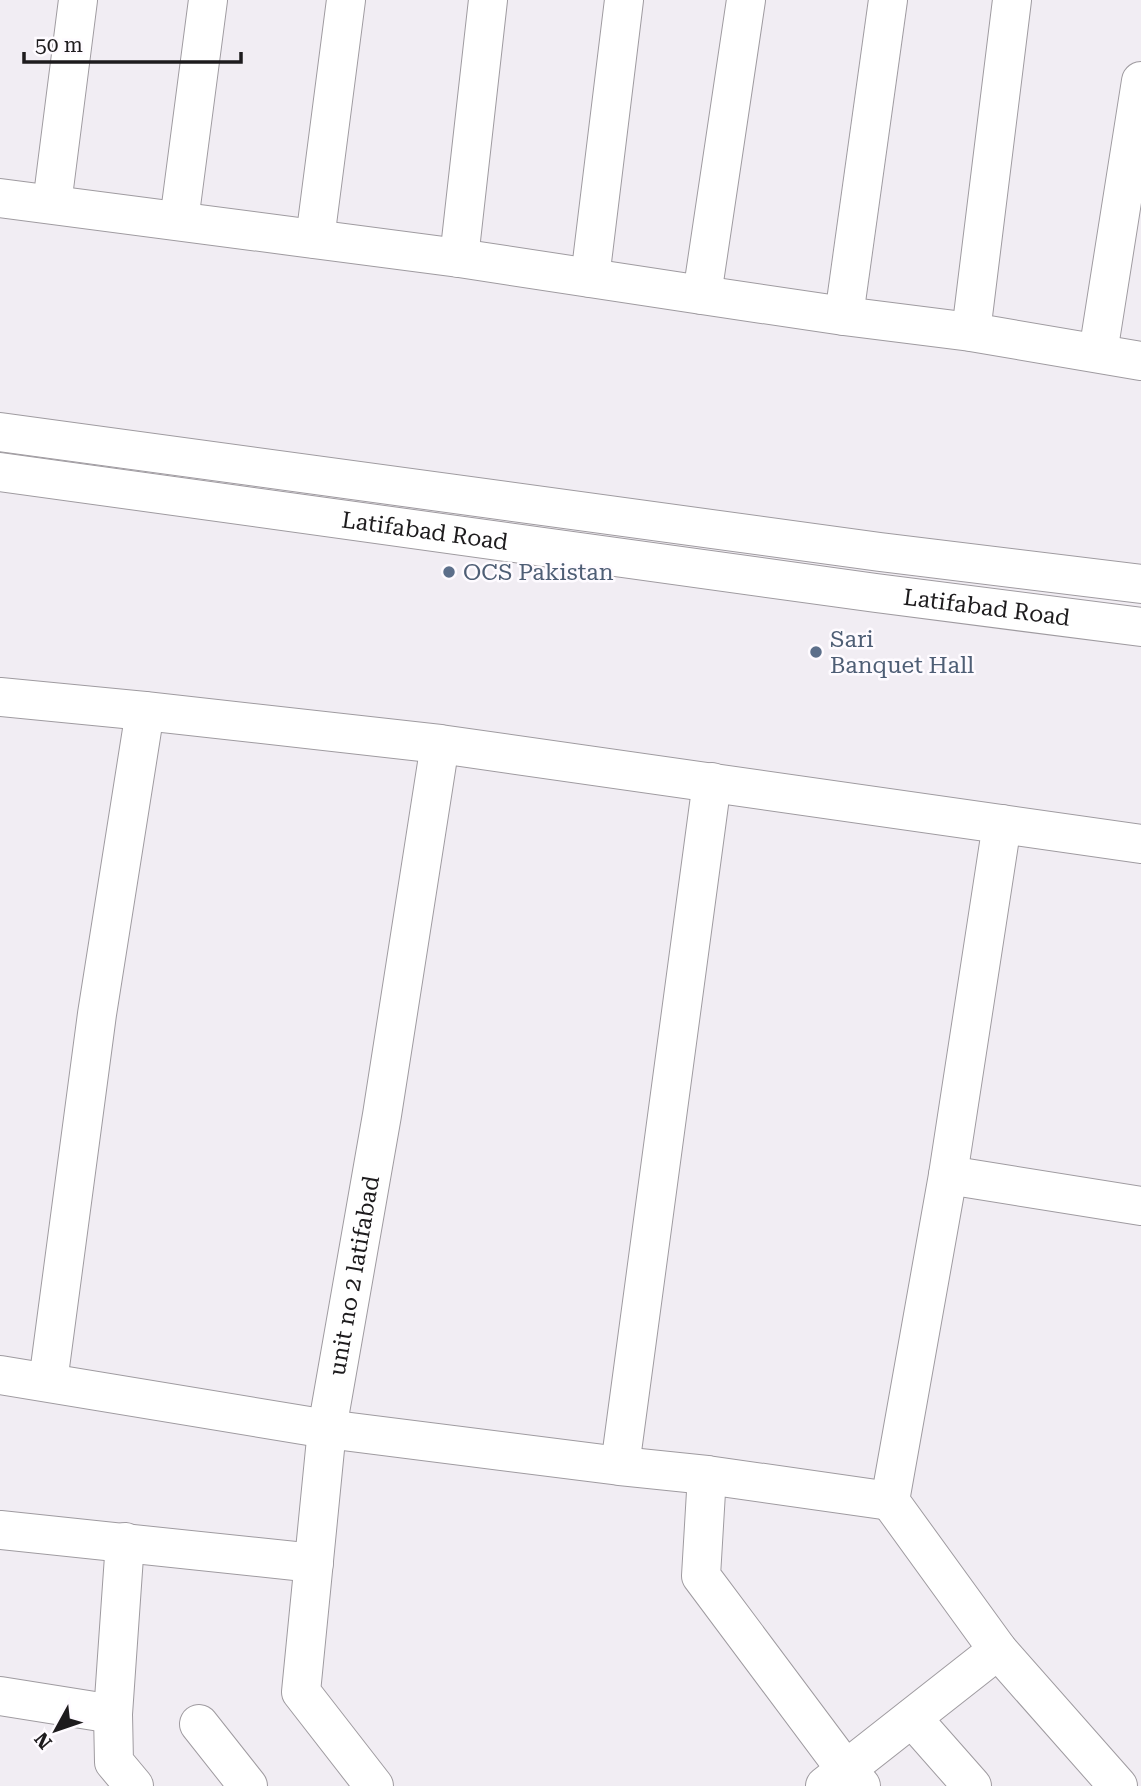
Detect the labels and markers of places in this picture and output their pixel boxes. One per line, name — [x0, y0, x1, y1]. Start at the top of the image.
place label: OCS Pakistan — [463, 559, 614, 586]
marker: OCS Pakistan — [441, 564, 457, 580]
place label: Sari Banquet Hall — [830, 626, 974, 679]
marker: Sari Banquet Hall — [808, 644, 824, 660]

